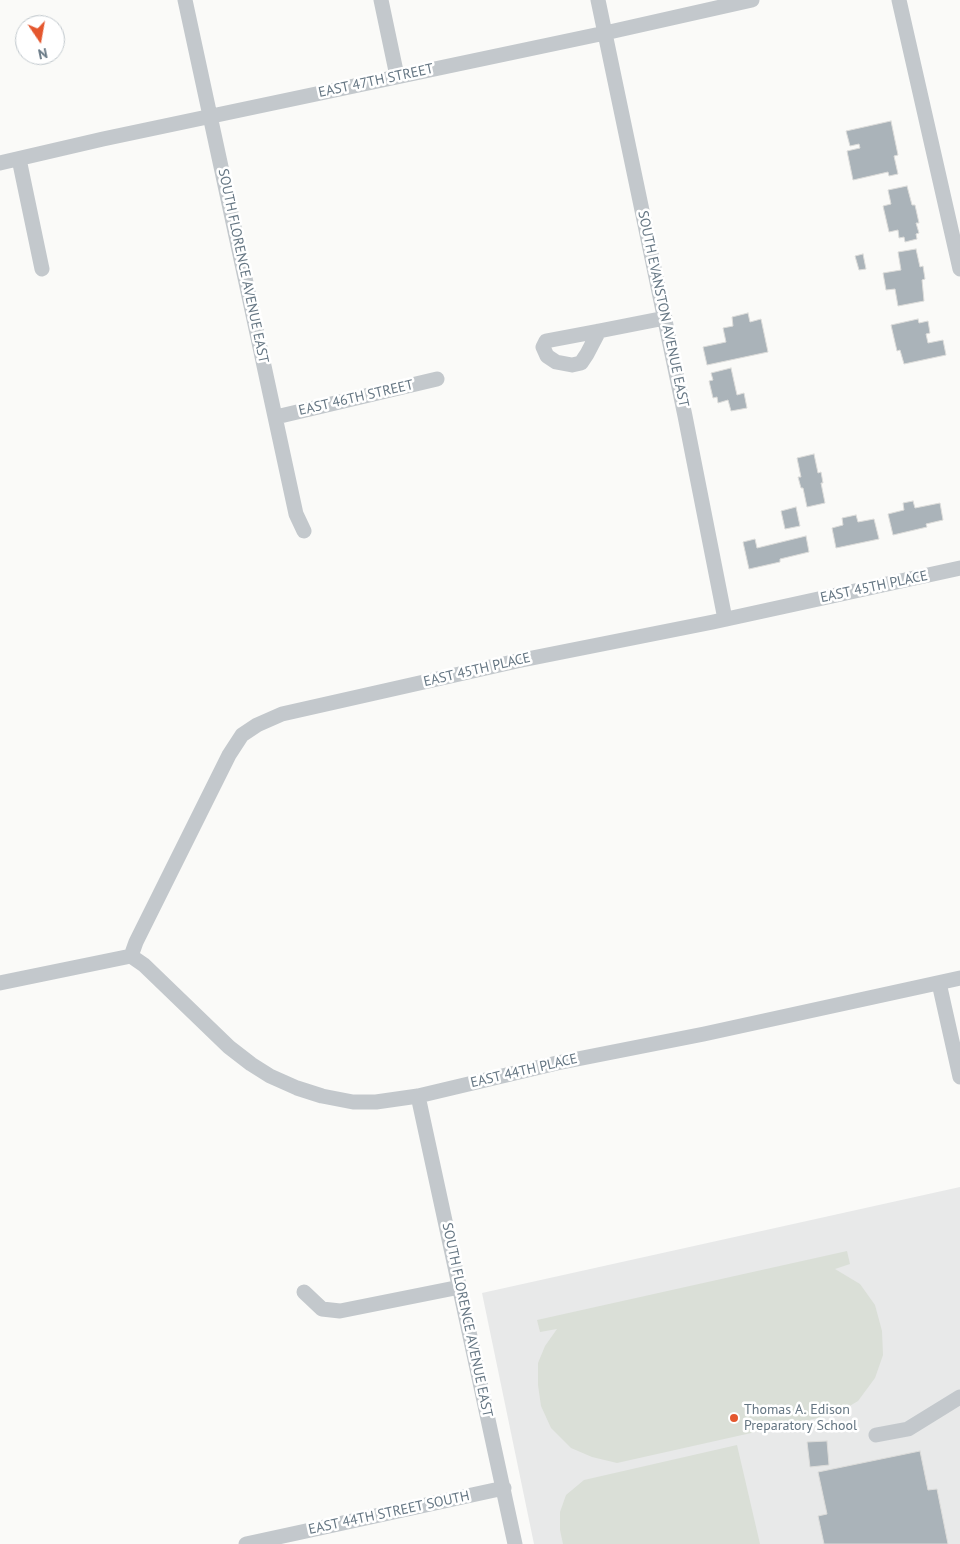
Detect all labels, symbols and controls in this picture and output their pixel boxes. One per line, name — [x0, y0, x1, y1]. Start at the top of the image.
north arrow — [15, 15, 65, 65]
text: N — [37, 44, 49, 63]
street label: EAST 47TH STREET — [317, 61, 435, 101]
street label: SOUTH FLORENCE AVENUE EAST — [214, 167, 272, 365]
street label: SOUTH EVANSTON AVENUE EAST — [634, 209, 692, 409]
street label: EAST 46TH STREET — [297, 377, 415, 419]
street label: EAST 45TH PLACE — [819, 567, 929, 607]
street label: EAST 45TH PLACE — [422, 650, 532, 690]
street label: EAST 44TH PLACE — [469, 1051, 579, 1091]
street label: SOUTH FLORENCE AVENUE EAST — [438, 1221, 496, 1419]
place label: Thomas A. Edison Preparatory School — [744, 1402, 857, 1434]
marker: Thomas A. Edison Preparatory School — [728, 1412, 740, 1424]
street label: EAST 44TH STREET SOUTH — [307, 1488, 471, 1538]

